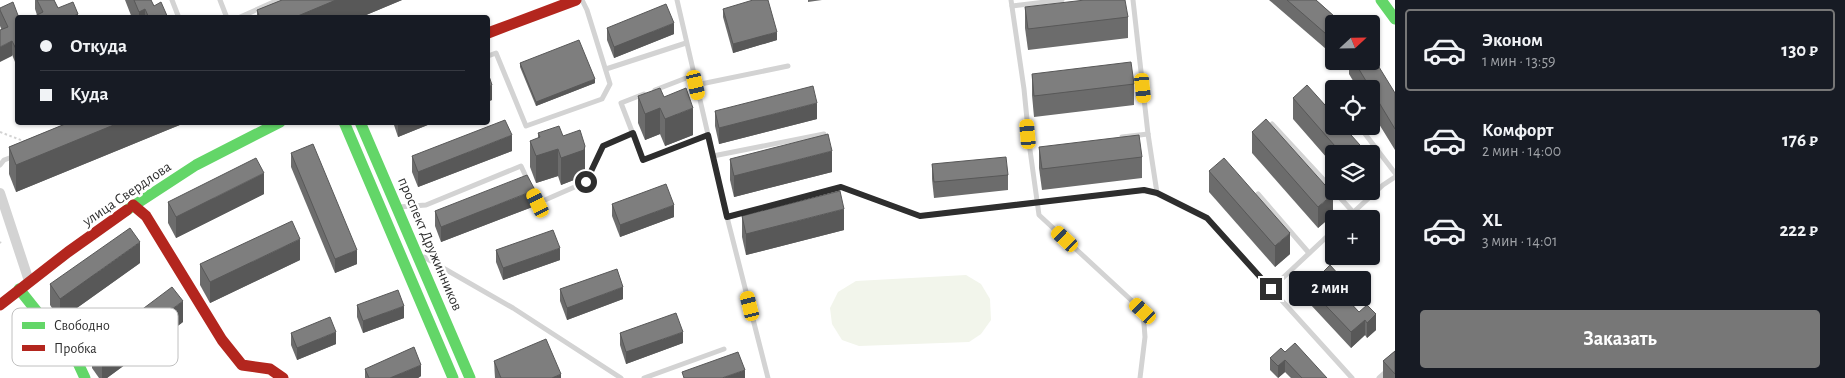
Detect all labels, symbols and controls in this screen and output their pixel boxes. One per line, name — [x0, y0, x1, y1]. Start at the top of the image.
north arrow — [1325, 15, 1380, 70]
map controls — [1325, 15, 1380, 265]
icon: car — [1422, 28, 1467, 73]
text: Эконом — [1482, 31, 1543, 50]
text: Откуда — [70, 37, 127, 56]
text: 130 ₽ — [1781, 41, 1818, 60]
text: 1 мин · 13:59 — [1482, 53, 1556, 69]
car — [685, 69, 706, 101]
car — [1133, 72, 1152, 104]
button: locate — [1325, 80, 1380, 135]
text: Куда — [70, 85, 109, 104]
car — [1019, 118, 1036, 150]
icon: car — [1422, 118, 1467, 163]
text: Комфорт — [1482, 121, 1553, 140]
text: 176 ₽ — [1782, 131, 1818, 150]
text: 2 мин · 14:00 — [1482, 143, 1561, 159]
button: layers — [1325, 145, 1380, 200]
street label: улица Свердлова — [79, 159, 174, 230]
route start — [575, 171, 597, 193]
street label: проспект Дружинников — [395, 175, 465, 313]
car — [524, 186, 551, 220]
icon: car — [1422, 208, 1467, 253]
button: + — [1325, 210, 1380, 265]
text: XL — [1482, 211, 1502, 230]
text: 222 ₽ — [1779, 221, 1818, 240]
car — [1048, 223, 1081, 255]
text: 3 мин · 14:01 — [1482, 233, 1558, 249]
callout: 2 мин — [1288, 272, 1371, 306]
route end — [1260, 278, 1282, 300]
text: 2 мин — [1311, 280, 1349, 296]
car — [739, 290, 760, 322]
car — [1126, 295, 1159, 327]
legend — [12, 308, 178, 366]
button: Заказать — [1420, 310, 1820, 368]
text: Свободно — [54, 319, 110, 333]
text: Пробка — [54, 342, 97, 356]

